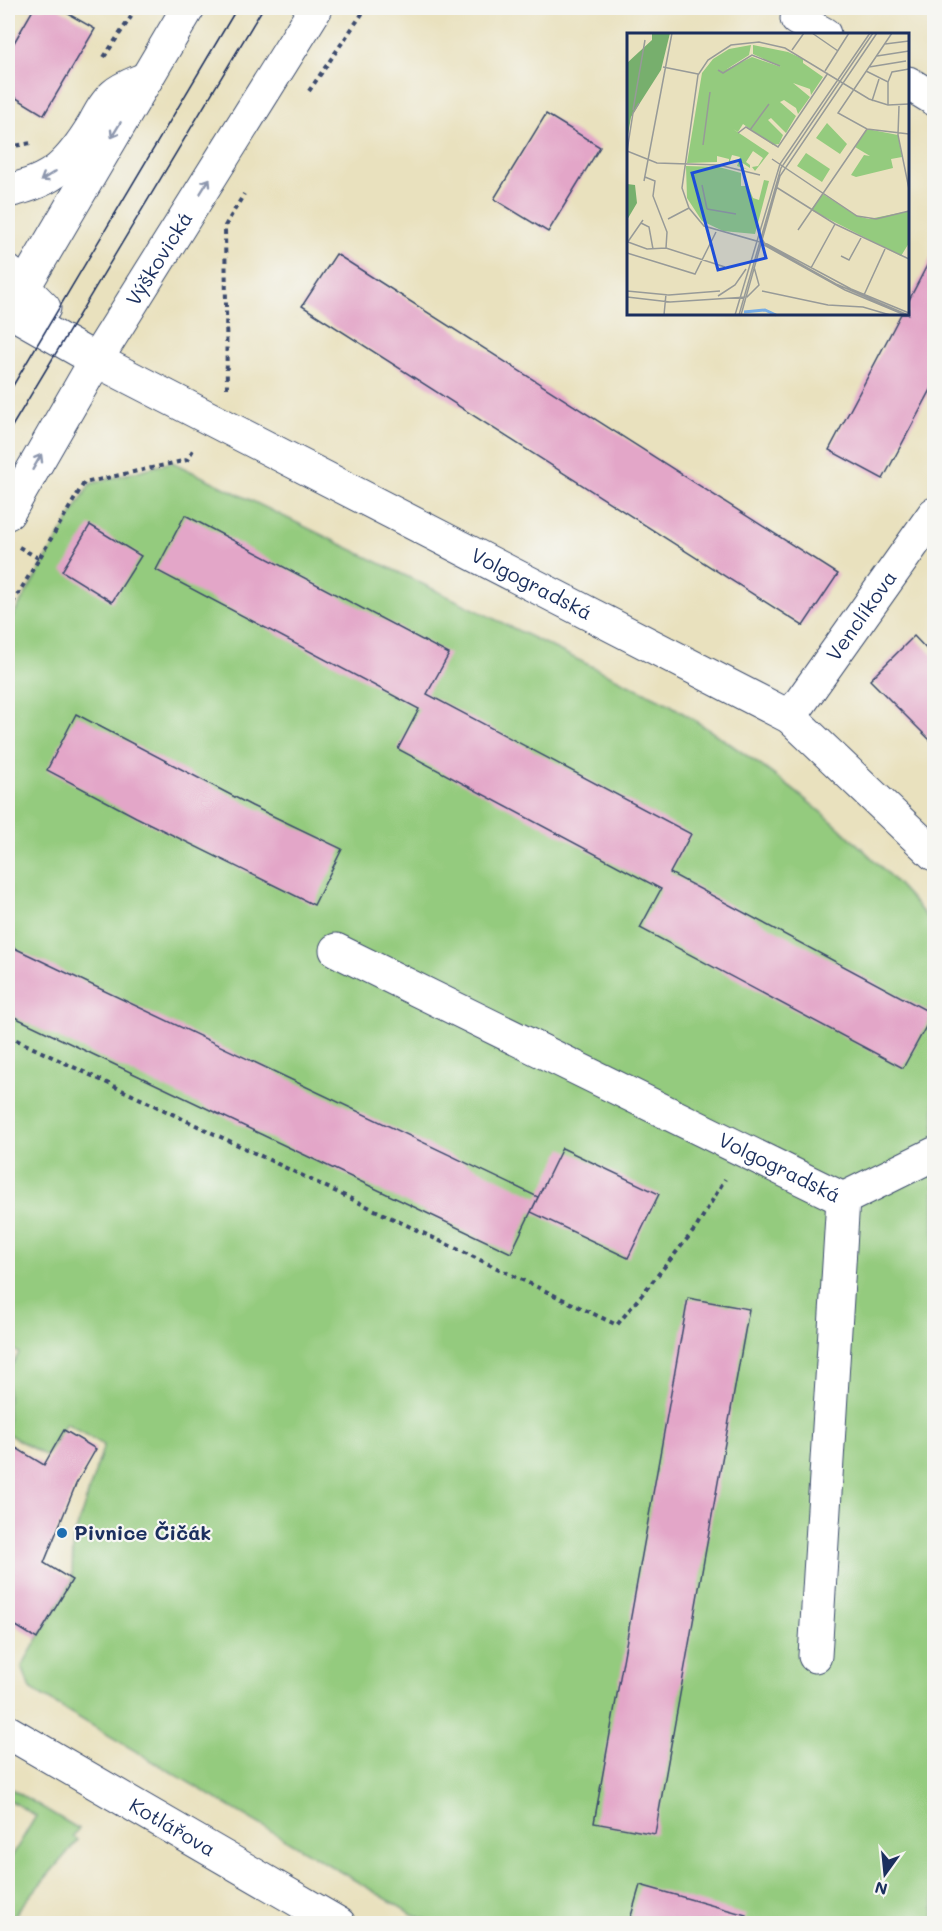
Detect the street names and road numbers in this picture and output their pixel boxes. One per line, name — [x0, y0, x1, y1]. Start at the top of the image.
street label: Výškovická — [119, 206, 198, 310]
street label: Volgogradská — [467, 541, 597, 625]
street label: Venclíkova — [820, 565, 902, 666]
street label: Volgogradská — [714, 1126, 845, 1208]
street label: Kotlářova — [125, 1791, 221, 1862]

